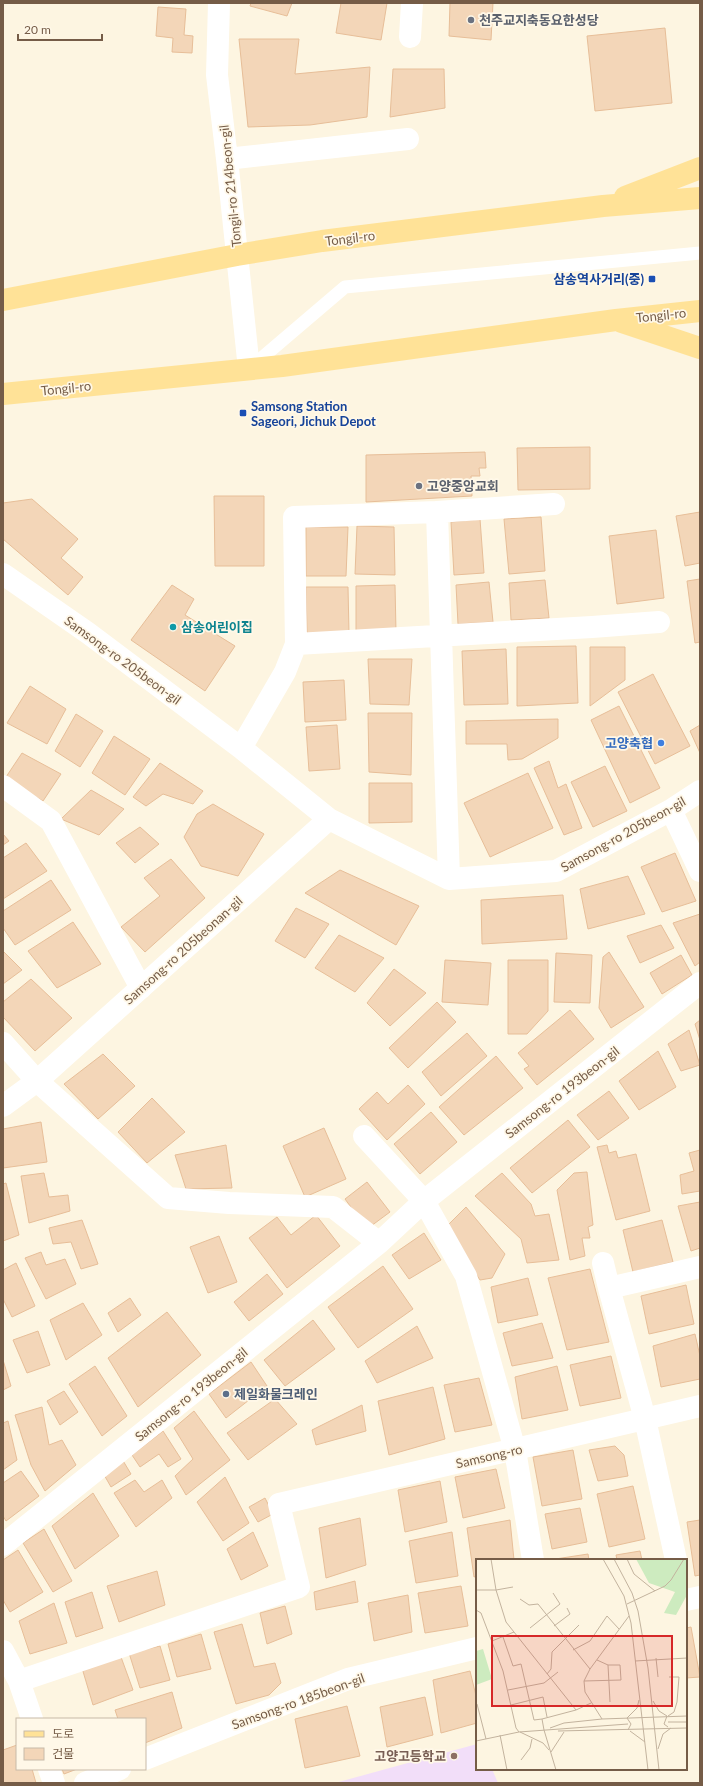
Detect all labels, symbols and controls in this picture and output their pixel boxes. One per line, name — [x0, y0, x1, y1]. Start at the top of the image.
place label: 천주교지축동요한성당 — [479, 12, 599, 28]
marker: 천주교지축동요한성당 — [466, 15, 476, 25]
scale bar — [18, 16, 102, 42]
text: 20 m — [24, 22, 51, 37]
street label: Tongil-ro 214beon-gil — [216, 124, 244, 248]
street label: Tongil-ro — [324, 227, 376, 249]
place label: 삼송역사거리(중) — [553, 271, 644, 287]
marker: 삼송역사거리(중) — [647, 274, 657, 284]
street label: Tongil-ro — [635, 304, 687, 326]
street label: Tongil-ro — [40, 377, 92, 399]
place label: Samsong Station Sageori, Jichuk Depot — [251, 398, 376, 429]
marker: Samsong Station Sageori, Jichuk Depot — [238, 408, 248, 418]
place label: 고양중앙교회 — [427, 478, 499, 494]
marker: 고양중앙교회 — [414, 481, 424, 491]
street label: Samsong-ro 205beon-gil — [62, 612, 184, 708]
place label: 삼송어린이집 — [181, 619, 253, 635]
marker: 삼송어린이집 — [168, 622, 178, 632]
place label: 고양축협 — [605, 735, 653, 751]
marker: 고양축협 — [656, 738, 666, 748]
street label: Samsong-ro 205beon-gil — [558, 793, 688, 875]
street label: Samsong-ro 205beonan-gil — [120, 893, 246, 1007]
street label: Samsong-ro 193beon-gil — [502, 1043, 622, 1141]
street label: Samsong-ro 193beon-gil — [131, 1344, 251, 1444]
place label: 제일화물크레인 — [234, 1386, 318, 1402]
marker: 제일화물크레인 — [221, 1389, 231, 1399]
street label: Samsong-ro — [454, 1441, 524, 1471]
inset map — [476, 1559, 687, 1770]
street label: Samsong-ro 185beon-gil — [229, 1669, 367, 1733]
legend — [16, 1718, 146, 1770]
text: 도로 — [52, 1726, 74, 1741]
text: 건물 — [52, 1746, 74, 1761]
place label: 고양고등학교 — [374, 1748, 446, 1764]
marker: 고양고등학교 — [449, 1751, 459, 1761]

